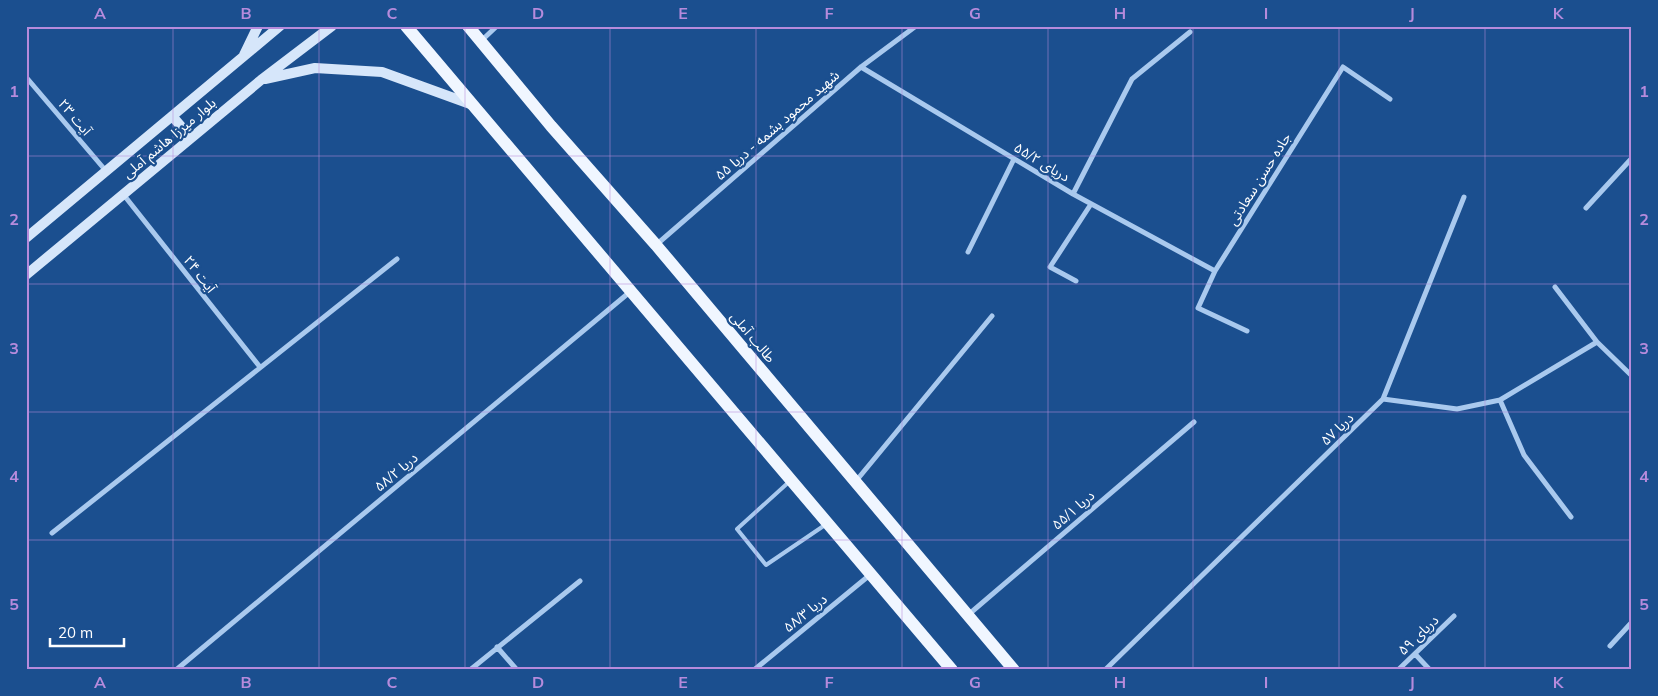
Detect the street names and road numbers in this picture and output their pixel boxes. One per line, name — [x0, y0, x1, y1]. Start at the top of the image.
street label: شهید محمود بشمه - دریا ۵۵ — [711, 66, 843, 184]
street label: بلوار میرزا هاشم آملی — [119, 94, 221, 184]
street label: آیت ۲۳ — [54, 95, 96, 140]
street label: جاده حسن سعادتی — [1223, 129, 1295, 229]
street label: دریای ۵۵/۲ — [1011, 138, 1073, 186]
street label: آیت ۲۴ — [180, 252, 221, 297]
street label: طالب آملی — [726, 308, 780, 366]
street label: دریا ۵۷ — [1317, 409, 1358, 449]
street label: دریا ۵۸/۲ — [371, 448, 422, 495]
street label: دریا ۵۵/۱ — [1048, 486, 1099, 534]
street label: دریا ۵۸/۳ — [779, 590, 831, 636]
street label: دریای ۵۹ — [1394, 611, 1442, 659]

